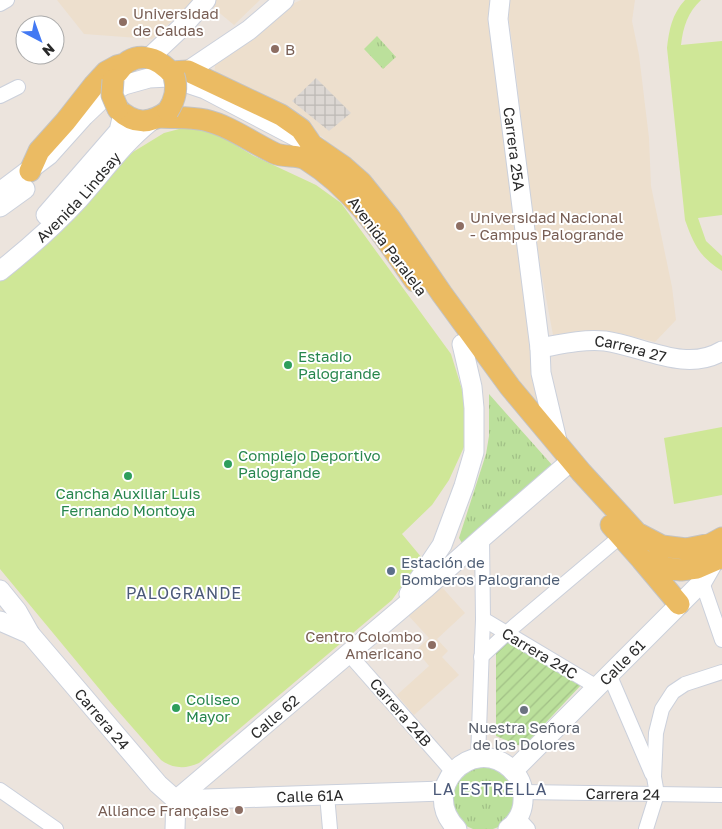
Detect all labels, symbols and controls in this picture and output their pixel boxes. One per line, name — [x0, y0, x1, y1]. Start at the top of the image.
place label: Universidad de Caldas — [133, 4, 219, 39]
north arrow — [15, 15, 65, 65]
marker: Universidad de Caldas — [117, 16, 129, 28]
text: N — [39, 40, 58, 60]
place label: B — [285, 40, 295, 58]
marker: B — [269, 43, 281, 55]
street label: Carrera 25A — [500, 106, 529, 192]
street label: Avenida Lindsay — [32, 147, 124, 246]
street label: Avenida Paralela — [345, 193, 431, 299]
place label: Universidad Nacional - Campus Palogrande — [470, 208, 624, 243]
marker: Universidad Nacional - Campus Palogrande — [454, 220, 466, 232]
street label: Carrera 27 — [594, 331, 668, 365]
place label: Estadio Palogrande — [298, 347, 381, 382]
marker: Estadio Palogrande — [282, 359, 294, 371]
place label: Complejo Deportivo Palogrande — [238, 446, 381, 481]
marker: Complejo Deportivo Palogrande — [222, 458, 234, 470]
marker: Cancha Auxiliar Luis Fernando Montoya — [122, 470, 134, 482]
place label: Cancha Auxiliar Luis Fernando Montoya — [56, 484, 200, 519]
place label: Estación de Bomberos Palogrande — [401, 553, 560, 588]
marker: Estación de Bomberos Palogrande — [385, 565, 397, 577]
district label: PALOGRANDE — [126, 583, 242, 603]
street label: Carrera 24C — [499, 623, 581, 683]
place label: Centro Colombo Americano — [305, 627, 422, 662]
street label: Calle 61 — [595, 636, 648, 689]
marker: Centro Colombo Americano — [426, 639, 438, 651]
street label: Carrera 24B — [366, 674, 436, 750]
street label: Carrera 24 — [71, 685, 134, 753]
place label: Coliseo Mayor — [186, 690, 240, 725]
street label: Calle 62 — [246, 691, 302, 742]
marker: Coliseo Mayor — [170, 702, 182, 714]
marker: Nuestra Señora de los Dolores — [518, 704, 530, 716]
place label: Nuestra Señora de los Dolores — [468, 718, 580, 753]
district label: LA ESTRELLA — [432, 779, 548, 799]
street label: Carrera 24 — [585, 784, 661, 803]
street label: Calle 61A — [276, 785, 344, 806]
place label: Alliance Française — [98, 801, 229, 819]
marker: Alliance Française — [233, 804, 245, 816]

